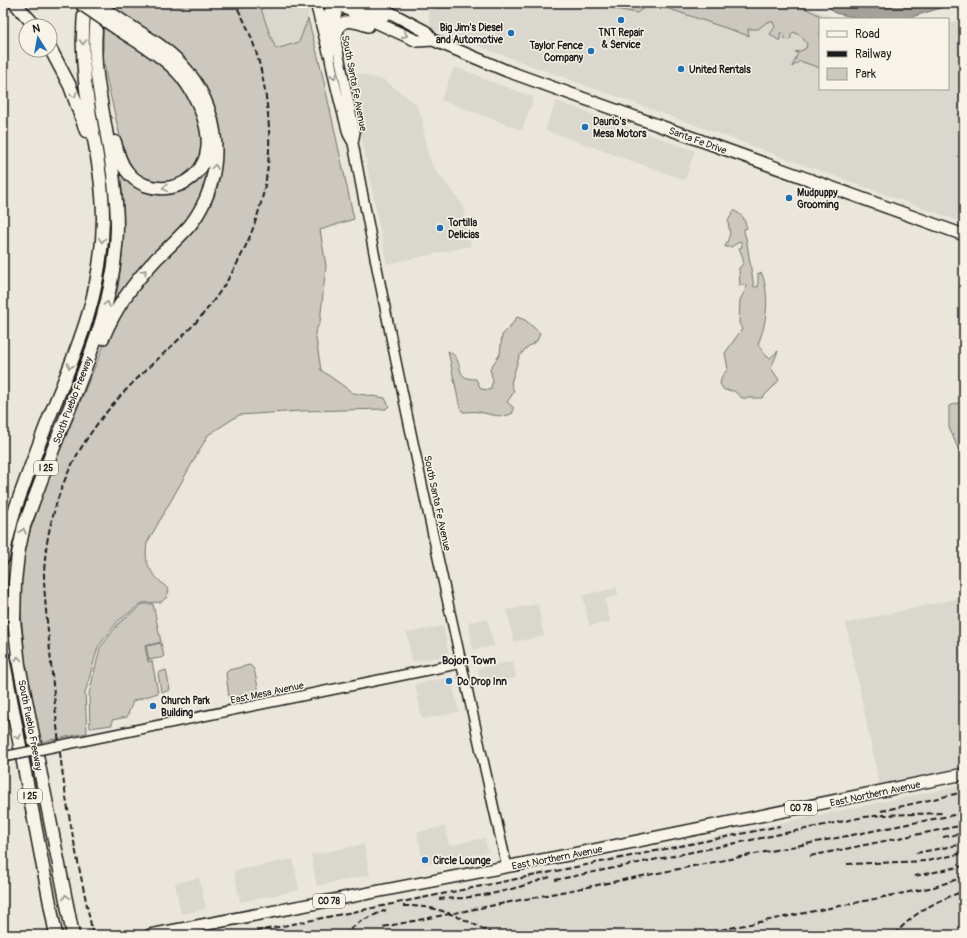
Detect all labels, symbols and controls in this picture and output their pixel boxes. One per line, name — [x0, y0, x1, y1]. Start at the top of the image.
marker: TNT Repair & Service — [616, 15, 626, 25]
north arrow — [18, 18, 58, 58]
legend — [819, 18, 949, 90]
text: N — [31, 21, 42, 36]
place label: Big Jim's Diesel and Automotive — [436, 22, 504, 46]
place label: TNT Repair & Service — [597, 27, 644, 51]
text: Road — [855, 27, 880, 42]
marker: Big Jim's Diesel and Automotive — [506, 28, 516, 38]
one-way arrow — [400, 30, 408, 38]
street label: South Santa Fe Avenue — [339, 34, 369, 132]
one-way arrow — [78, 39, 87, 45]
place label: Taylor Fence Company — [529, 40, 584, 64]
marker: Taylor Fence Company — [586, 46, 596, 56]
text: Railway — [855, 47, 891, 62]
marker: United Rentals — [676, 64, 686, 74]
place label: United Rentals — [689, 64, 751, 76]
text: Park — [855, 67, 876, 82]
one-way arrow — [330, 73, 338, 79]
one-way arrow — [69, 92, 77, 99]
place label: Daurio's Mesa Motors — [593, 116, 647, 140]
marker: Daurio's Mesa Motors — [580, 122, 590, 132]
street label: Santa Fe Drive — [667, 125, 728, 157]
one-way arrow — [210, 164, 219, 170]
one-way arrow — [162, 183, 168, 192]
place label: Mudpuppy Grooming — [797, 187, 839, 211]
marker: Mudpuppy Grooming — [784, 193, 794, 203]
place label: Tortilla Delicias — [447, 217, 480, 241]
marker: Tortilla Delicias — [435, 223, 445, 233]
one-way arrow — [97, 237, 106, 243]
one-way arrow — [140, 269, 147, 277]
one-way arrow — [102, 300, 111, 307]
street label: South Pueblo Freeway — [51, 354, 95, 446]
one-way arrow — [67, 362, 75, 369]
street label: South Santa Fe Avenue — [421, 454, 453, 552]
road number: I 25 — [34, 461, 58, 475]
one-way arrow — [19, 527, 27, 534]
district label: Bojon Town — [442, 654, 496, 667]
one-way arrow — [14, 656, 23, 663]
marker: Do Drop Inn — [444, 676, 454, 686]
place label: Do Drop Inn — [457, 676, 507, 688]
street label: South Pueblo Freeway — [15, 679, 45, 772]
street label: East Mesa Avenue — [229, 679, 305, 707]
place label: Church Park Building — [161, 695, 211, 719]
marker: Church Park Building — [148, 701, 158, 711]
one-way arrow — [14, 734, 22, 740]
street label: East Northern Avenue — [829, 779, 922, 809]
road number: I 25 — [18, 789, 42, 803]
road number: CO 78 — [785, 801, 817, 815]
street label: East Northern Avenue — [511, 843, 604, 873]
marker: Circle Lounge — [420, 855, 430, 865]
place label: Circle Lounge — [433, 855, 492, 867]
one-way arrow — [62, 894, 70, 900]
road number: CO 78 — [313, 894, 345, 908]

